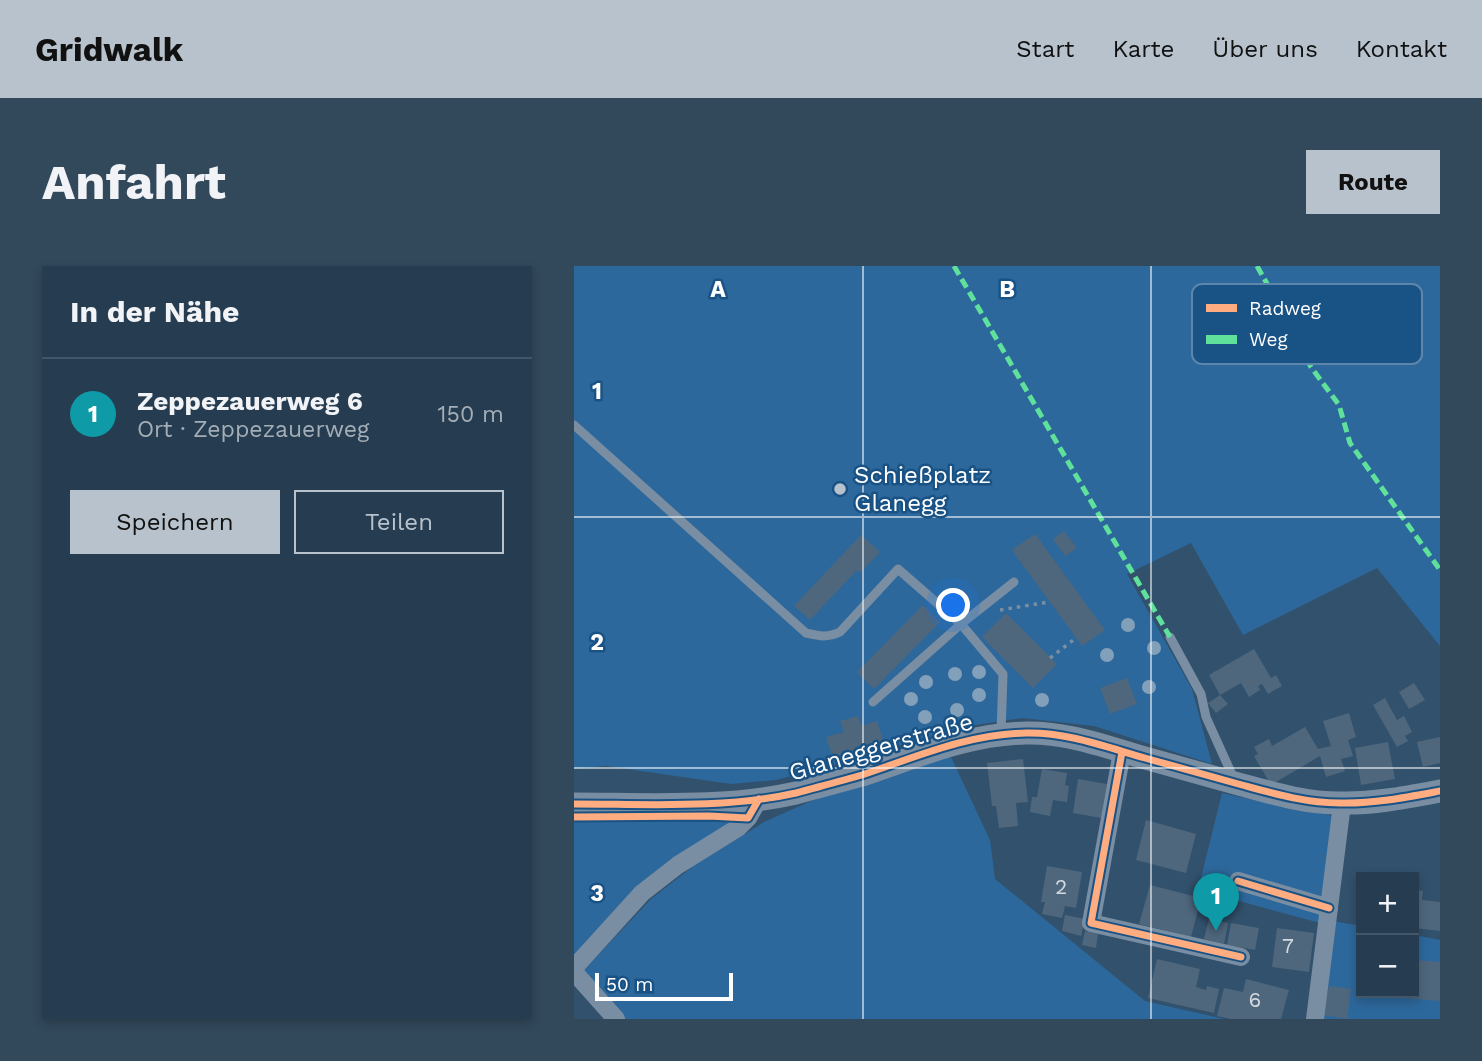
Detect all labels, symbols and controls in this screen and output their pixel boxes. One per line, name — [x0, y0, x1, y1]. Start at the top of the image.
text: Gridwalk — [35, 30, 183, 69]
text: Start — [1016, 35, 1074, 63]
text: Karte — [1112, 35, 1174, 63]
text: Über uns — [1212, 35, 1318, 63]
text: Kontakt — [1356, 35, 1447, 63]
button: Route — [1306, 150, 1440, 214]
text: Anfahrt — [42, 153, 226, 211]
text: A — [710, 276, 726, 303]
text: B — [999, 276, 1015, 303]
legend — [1192, 284, 1422, 364]
text: In der Nähe — [70, 294, 239, 329]
text: Radweg — [1249, 297, 1322, 320]
text: Weg — [1249, 328, 1289, 351]
text: 1 — [592, 378, 602, 405]
text: Zeppezauerweg 6 — [137, 386, 363, 416]
text: 1 — [88, 401, 98, 428]
text: 150 m — [438, 401, 504, 428]
text: Ort · Zeppezauerweg — [137, 416, 369, 443]
place label: Schießplatz Glanegg — [854, 461, 991, 517]
marker: Schießplatz Glanegg — [832, 481, 848, 497]
button: Speichern — [70, 490, 280, 554]
button: Teilen — [294, 490, 504, 554]
your location — [936, 588, 970, 622]
text: 2 — [590, 629, 604, 656]
street label: Glaneggerstraße — [786, 707, 976, 787]
map controls — [1356, 872, 1419, 998]
button: + — [1356, 872, 1419, 935]
pin: 1 — [1193, 873, 1239, 931]
house number: 2 — [1055, 874, 1067, 899]
text: 3 — [590, 880, 604, 907]
house number: 7 — [1282, 933, 1294, 958]
button: − — [1356, 935, 1419, 998]
scale bar — [595, 970, 733, 1002]
text: 50 m — [606, 973, 653, 996]
house number: 6 — [1249, 987, 1261, 1012]

